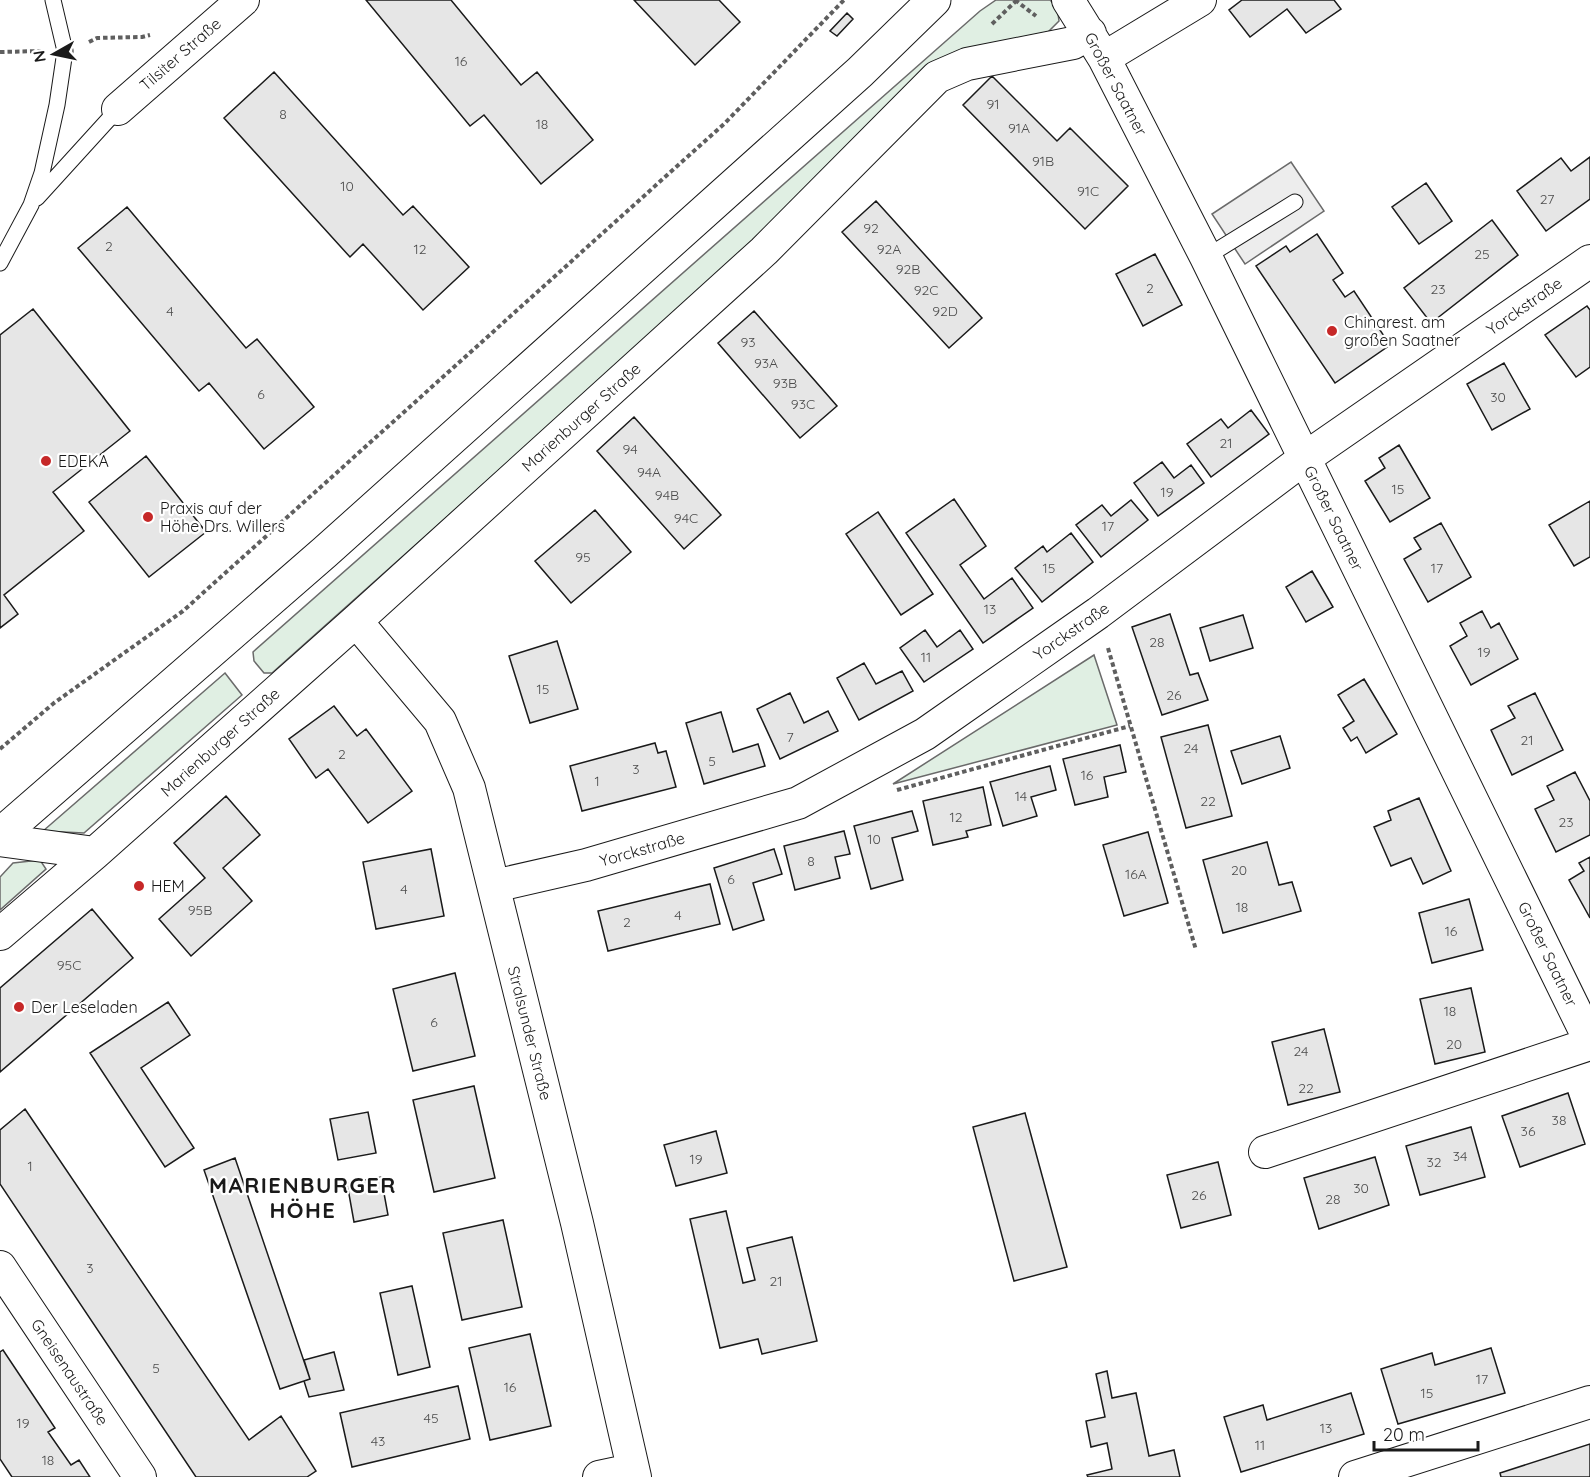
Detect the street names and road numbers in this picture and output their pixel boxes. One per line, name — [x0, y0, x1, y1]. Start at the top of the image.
street label: Tilsiter Straße — [135, 13, 225, 95]
street label: Großer Saatner — [1080, 29, 1152, 139]
street label: Yorckstraße — [1482, 273, 1566, 339]
street label: Marienburger Straße — [517, 358, 645, 476]
street label: Großer Saatner — [1300, 462, 1368, 574]
street label: Yorckstraße — [1029, 598, 1113, 664]
street label: Marienburger Straße — [156, 683, 284, 801]
street label: Yorckstraße — [597, 827, 687, 871]
street label: Großer Saatner — [1514, 898, 1582, 1010]
street label: Stralsunder Straße — [504, 964, 556, 1102]
street label: Gneisenaustraße — [27, 1315, 113, 1429]

